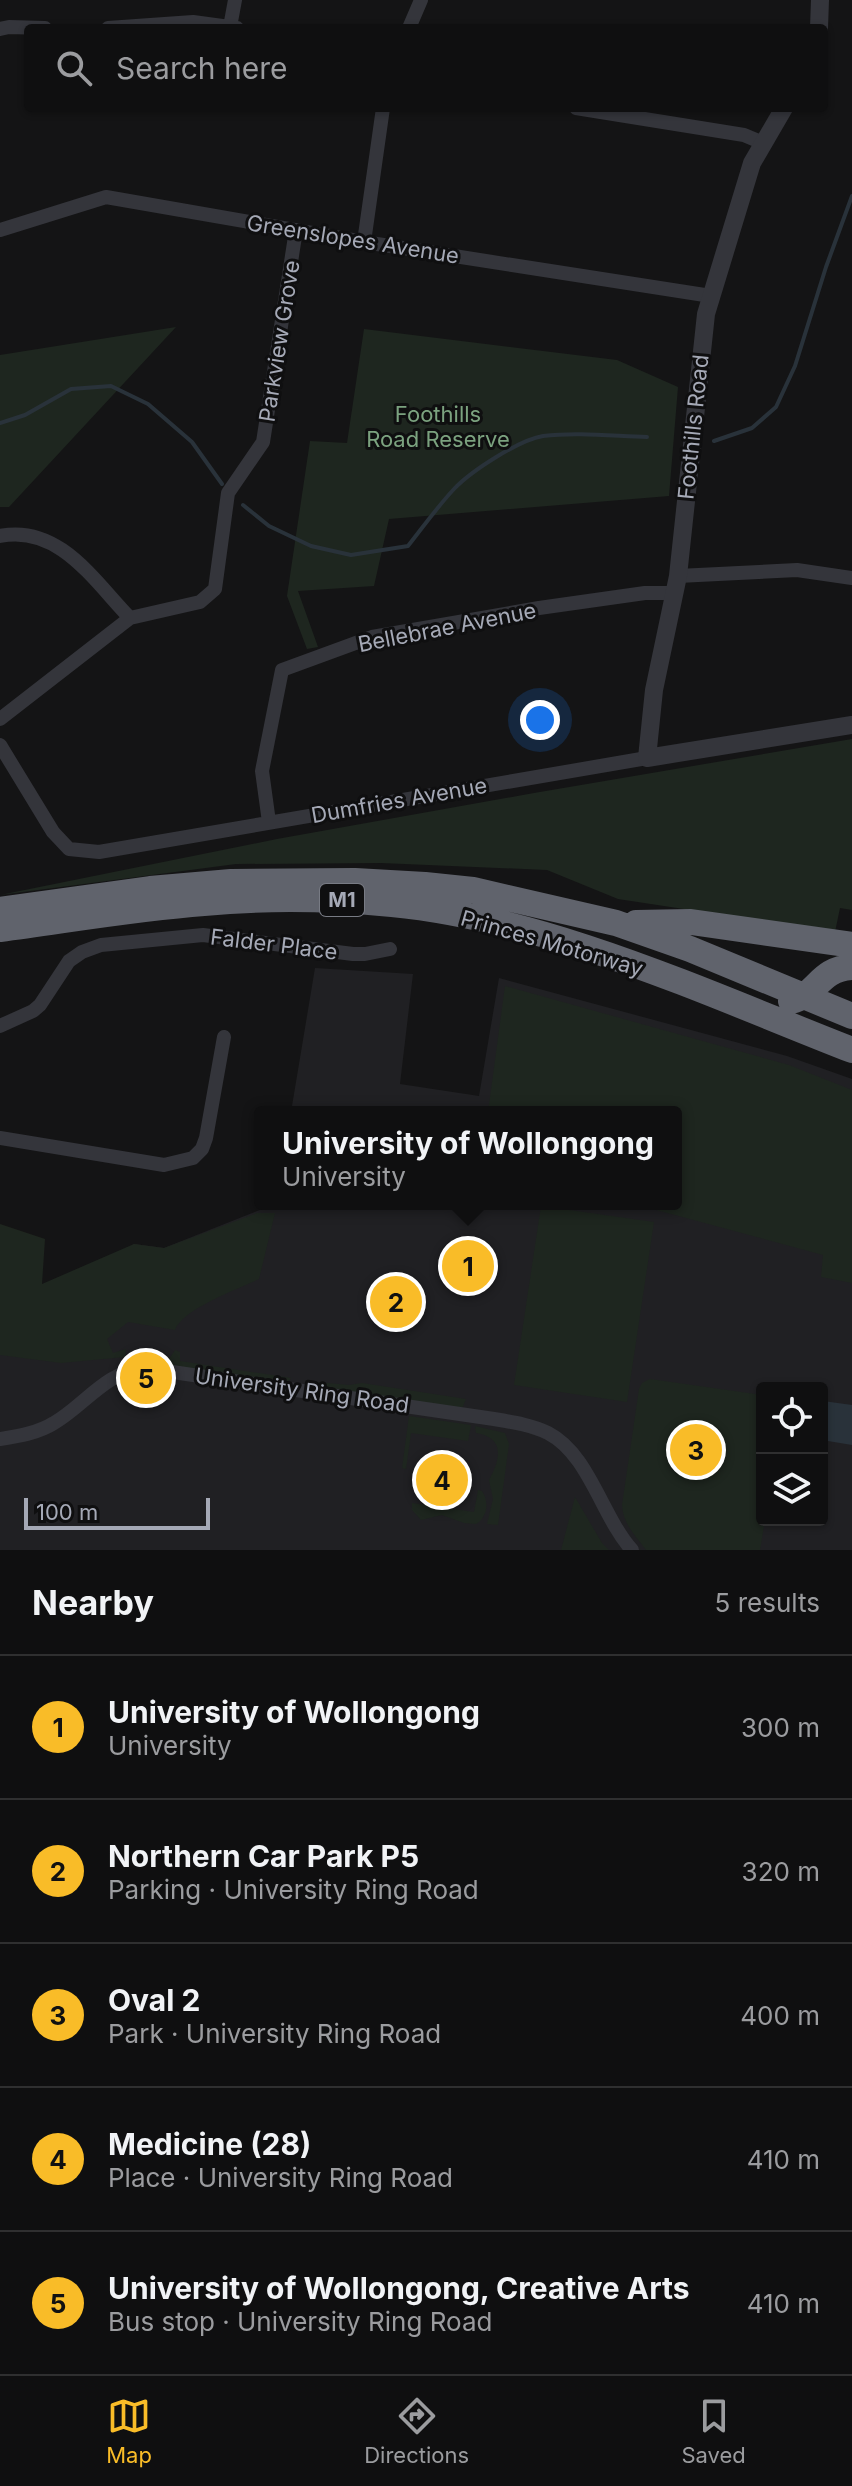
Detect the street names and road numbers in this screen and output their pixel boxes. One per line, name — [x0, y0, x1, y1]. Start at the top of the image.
street label: Greenslopes Avenue — [245, 209, 461, 269]
street label: Parkview Grove — [253, 258, 305, 424]
street label: Foothills Road — [672, 353, 714, 501]
street label: Bellebrae Avenue — [356, 597, 538, 657]
street label: Dumfries Avenue — [309, 772, 489, 828]
road number: M1 — [320, 884, 364, 916]
street label: Princes Motorway — [458, 905, 646, 981]
street label: Falder Place — [209, 923, 339, 965]
street label: University Ring Road — [193, 1362, 411, 1418]

